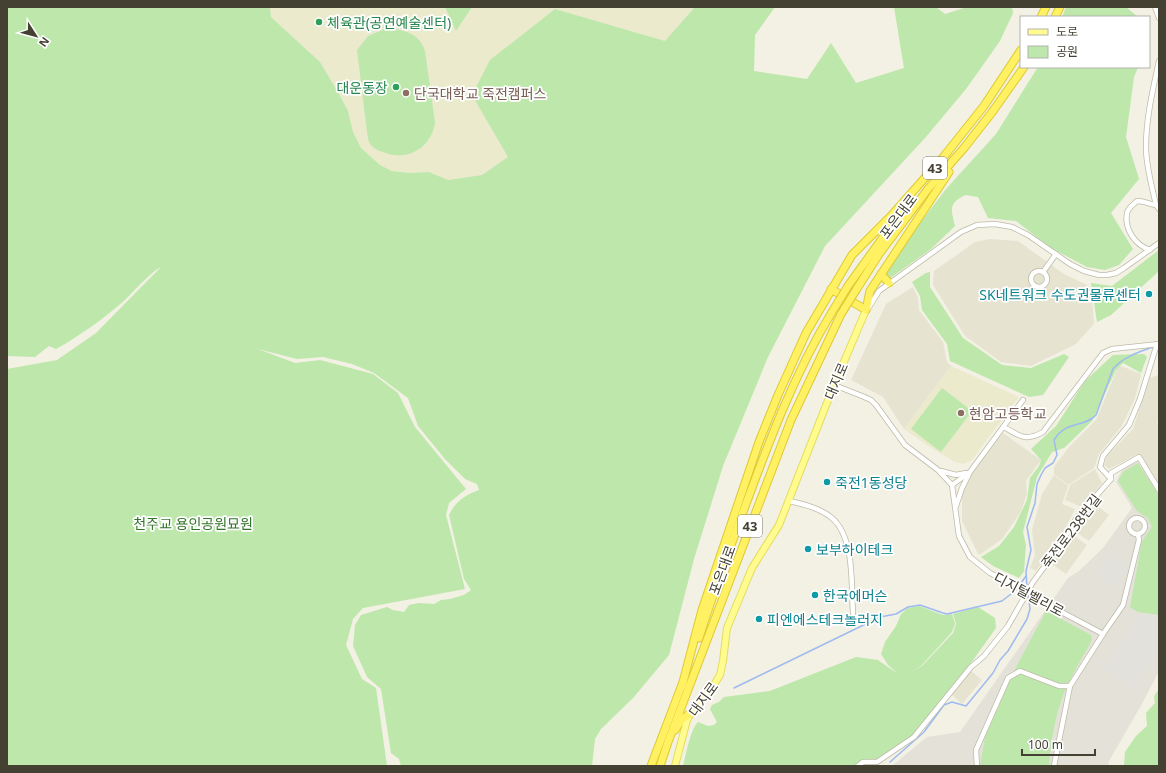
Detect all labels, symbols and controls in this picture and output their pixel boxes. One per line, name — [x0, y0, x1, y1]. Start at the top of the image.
place label: 체육관(공연예술센터) — [327, 13, 451, 32]
north arrow — [16, 16, 56, 56]
legend — [1020, 16, 1150, 68]
marker: 체육관(공연예술센터) — [314, 17, 324, 27]
text: 도로 — [1056, 23, 1078, 40]
text: N — [36, 34, 53, 50]
text: 공원 — [1056, 43, 1078, 60]
place label: 대운동장 — [336, 78, 388, 97]
marker: 대운동장 — [391, 82, 401, 92]
place label: 단국대학교 죽전캠퍼스 — [414, 84, 547, 103]
marker: 단국대학교 죽전캠퍼스 — [401, 88, 411, 98]
road number: 43 — [923, 157, 947, 179]
street label: 포은대로 — [875, 190, 921, 242]
place label: SK네트워크 수도권물류센터 — [979, 285, 1141, 304]
marker: SK네트워크 수도권물류센터 — [1144, 289, 1154, 299]
street label: 대지로 — [820, 359, 852, 402]
place label: 현암고등학교 — [969, 404, 1046, 423]
marker: 현암고등학교 — [956, 408, 966, 418]
place label: 죽전1동성당 — [835, 473, 908, 492]
marker: 죽전1동성당 — [822, 477, 832, 487]
street label: 죽전로238번길 — [1037, 490, 1105, 572]
park label: 천주교 용인공원묘원 — [133, 514, 253, 533]
road number: 43 — [738, 515, 762, 537]
place label: 보부하이테크 — [816, 540, 893, 559]
street label: 포은대로 — [704, 542, 740, 597]
marker: 보부하이테크 — [803, 544, 813, 554]
street label: 디지털벨리로 — [990, 567, 1068, 621]
place label: 한국에머슨 — [823, 586, 888, 605]
marker: 한국에머슨 — [810, 590, 820, 600]
place label: 피엔에스테크놀러지 — [767, 610, 883, 629]
marker: 피엔에스테크놀러지 — [754, 614, 764, 624]
street label: 대지로 — [684, 678, 722, 720]
scale bar — [1022, 731, 1095, 757]
text: 100 m — [1028, 736, 1063, 753]

